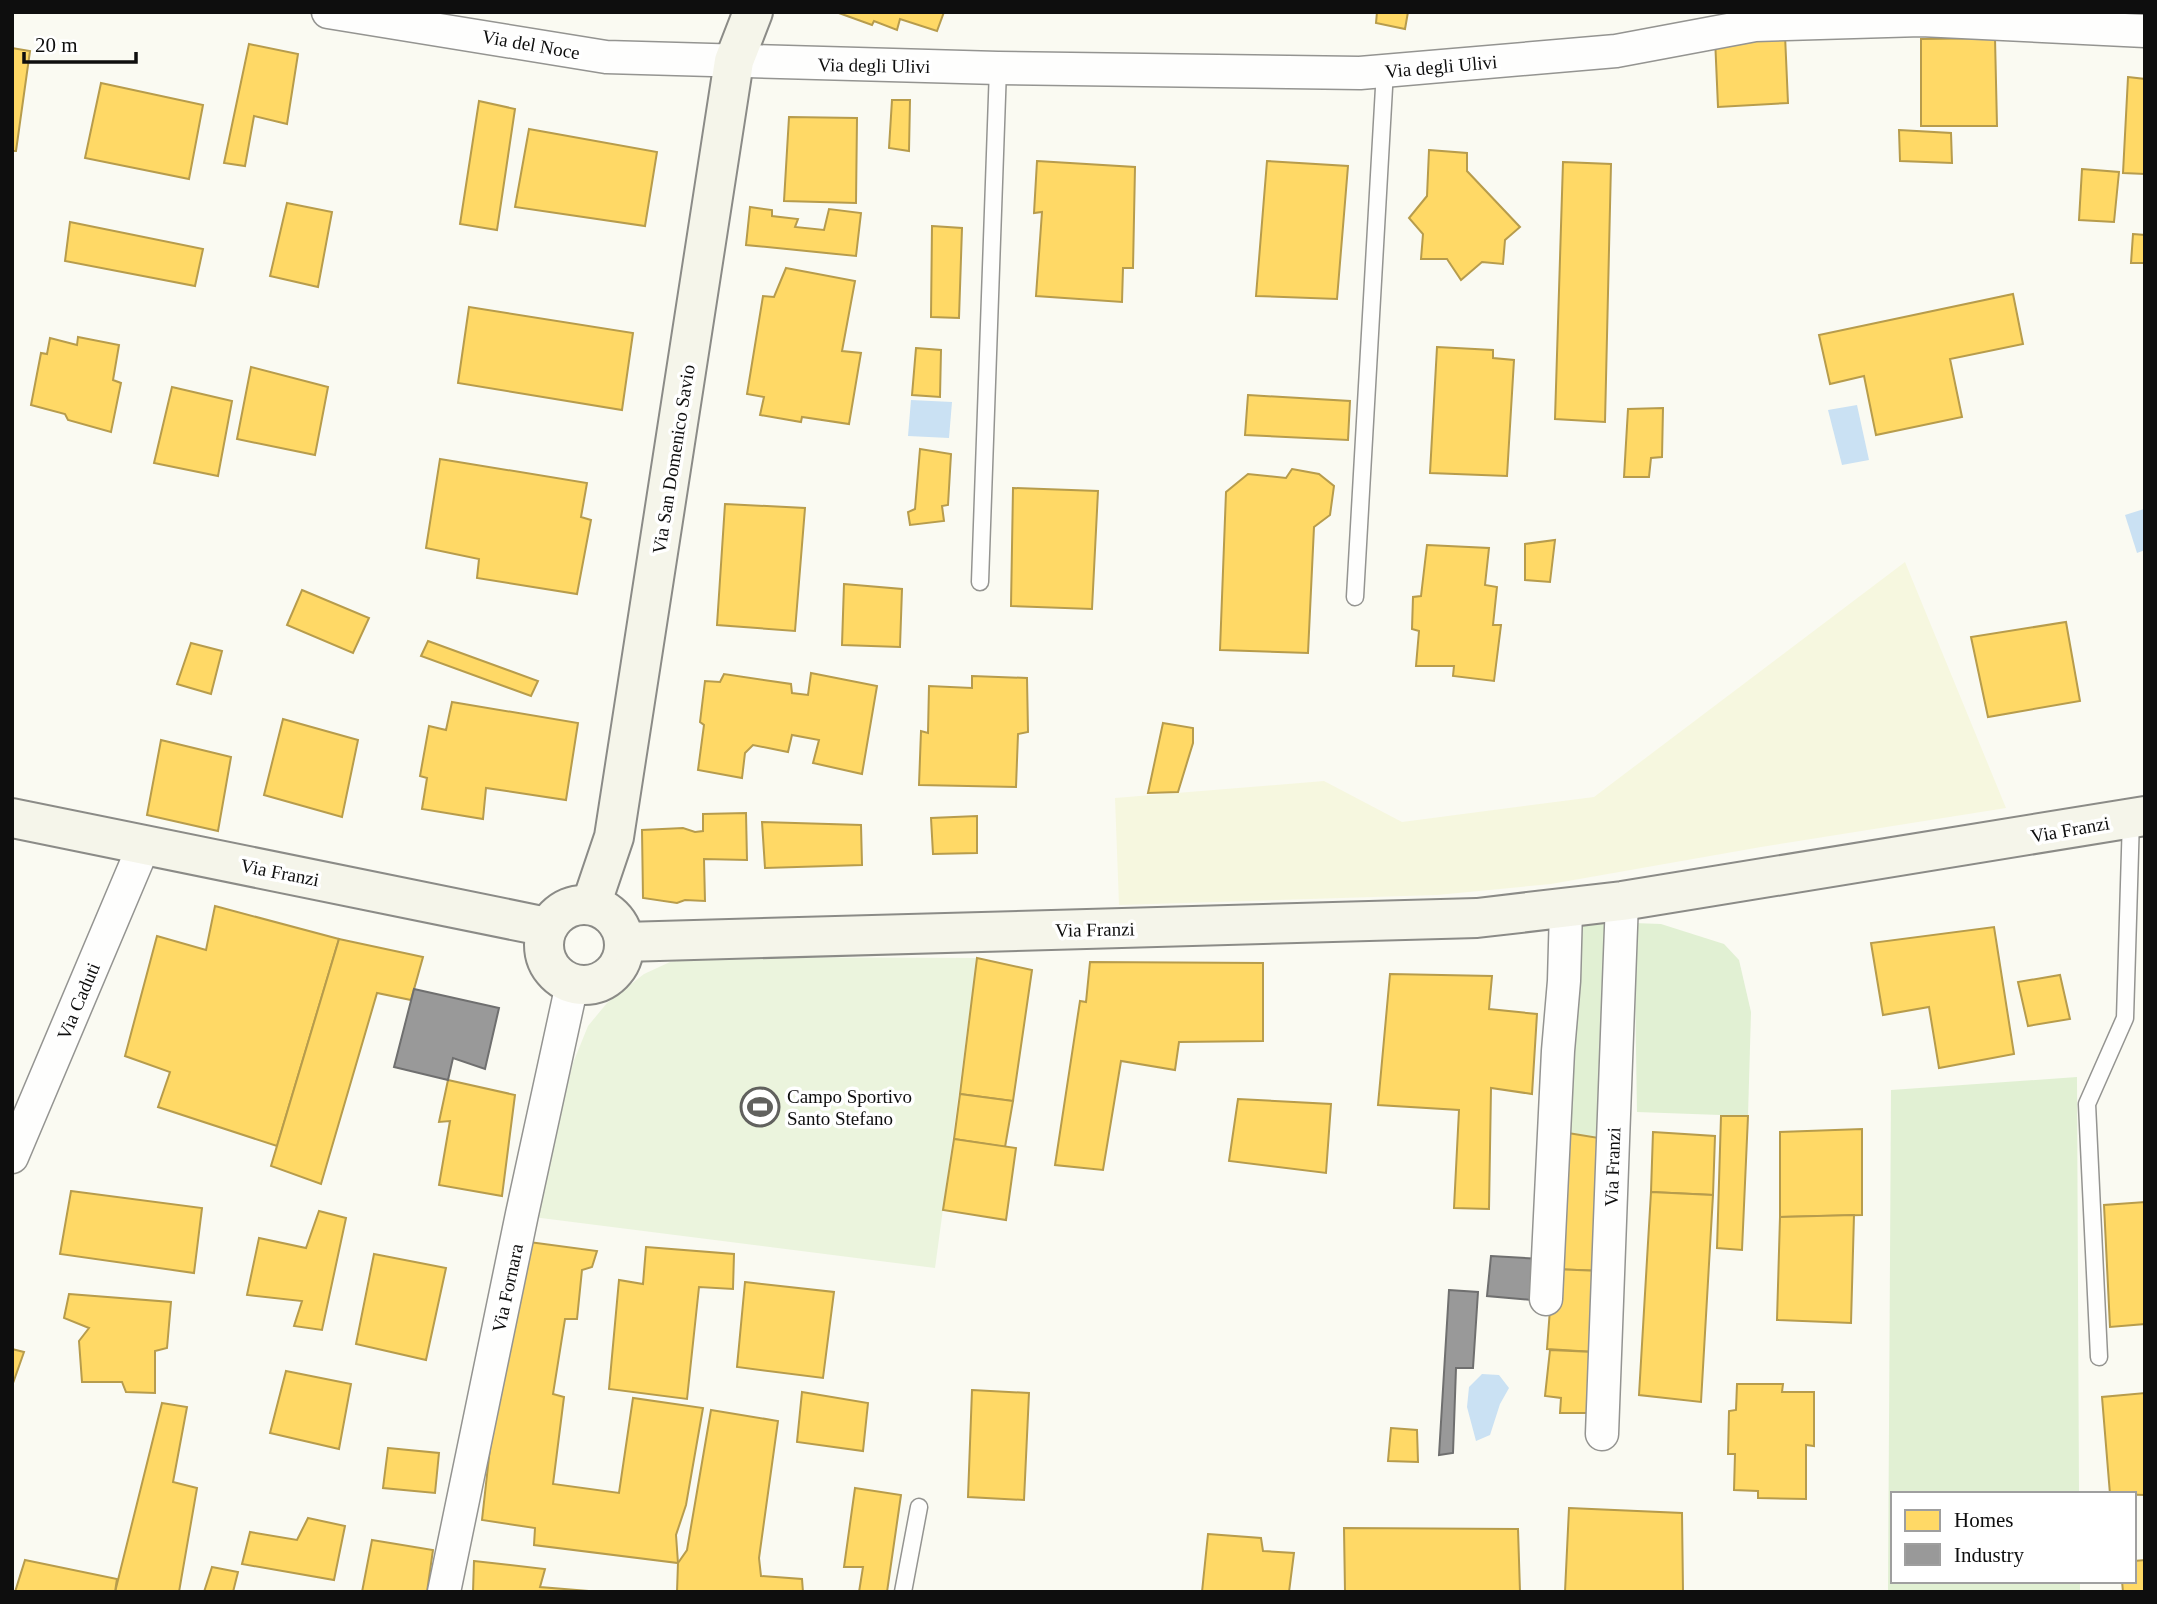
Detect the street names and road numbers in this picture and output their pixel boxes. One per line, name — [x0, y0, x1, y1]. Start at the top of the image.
street label: Via del Noce — [480, 26, 582, 63]
street label: Via degli Ulivi — [1384, 51, 1498, 82]
street label: Via degli Ulivi — [817, 54, 931, 77]
street label: Via San Domenico Savio — [648, 363, 699, 555]
street label: Via Franzi — [2029, 812, 2111, 847]
street label: Via Franzi — [239, 855, 321, 890]
street label: Via Franzi — [1055, 918, 1135, 941]
street label: Via Caduti — [53, 959, 104, 1043]
street label: Via Franzi — [1601, 1127, 1624, 1207]
street label: Via Fornara — [488, 1241, 527, 1334]

